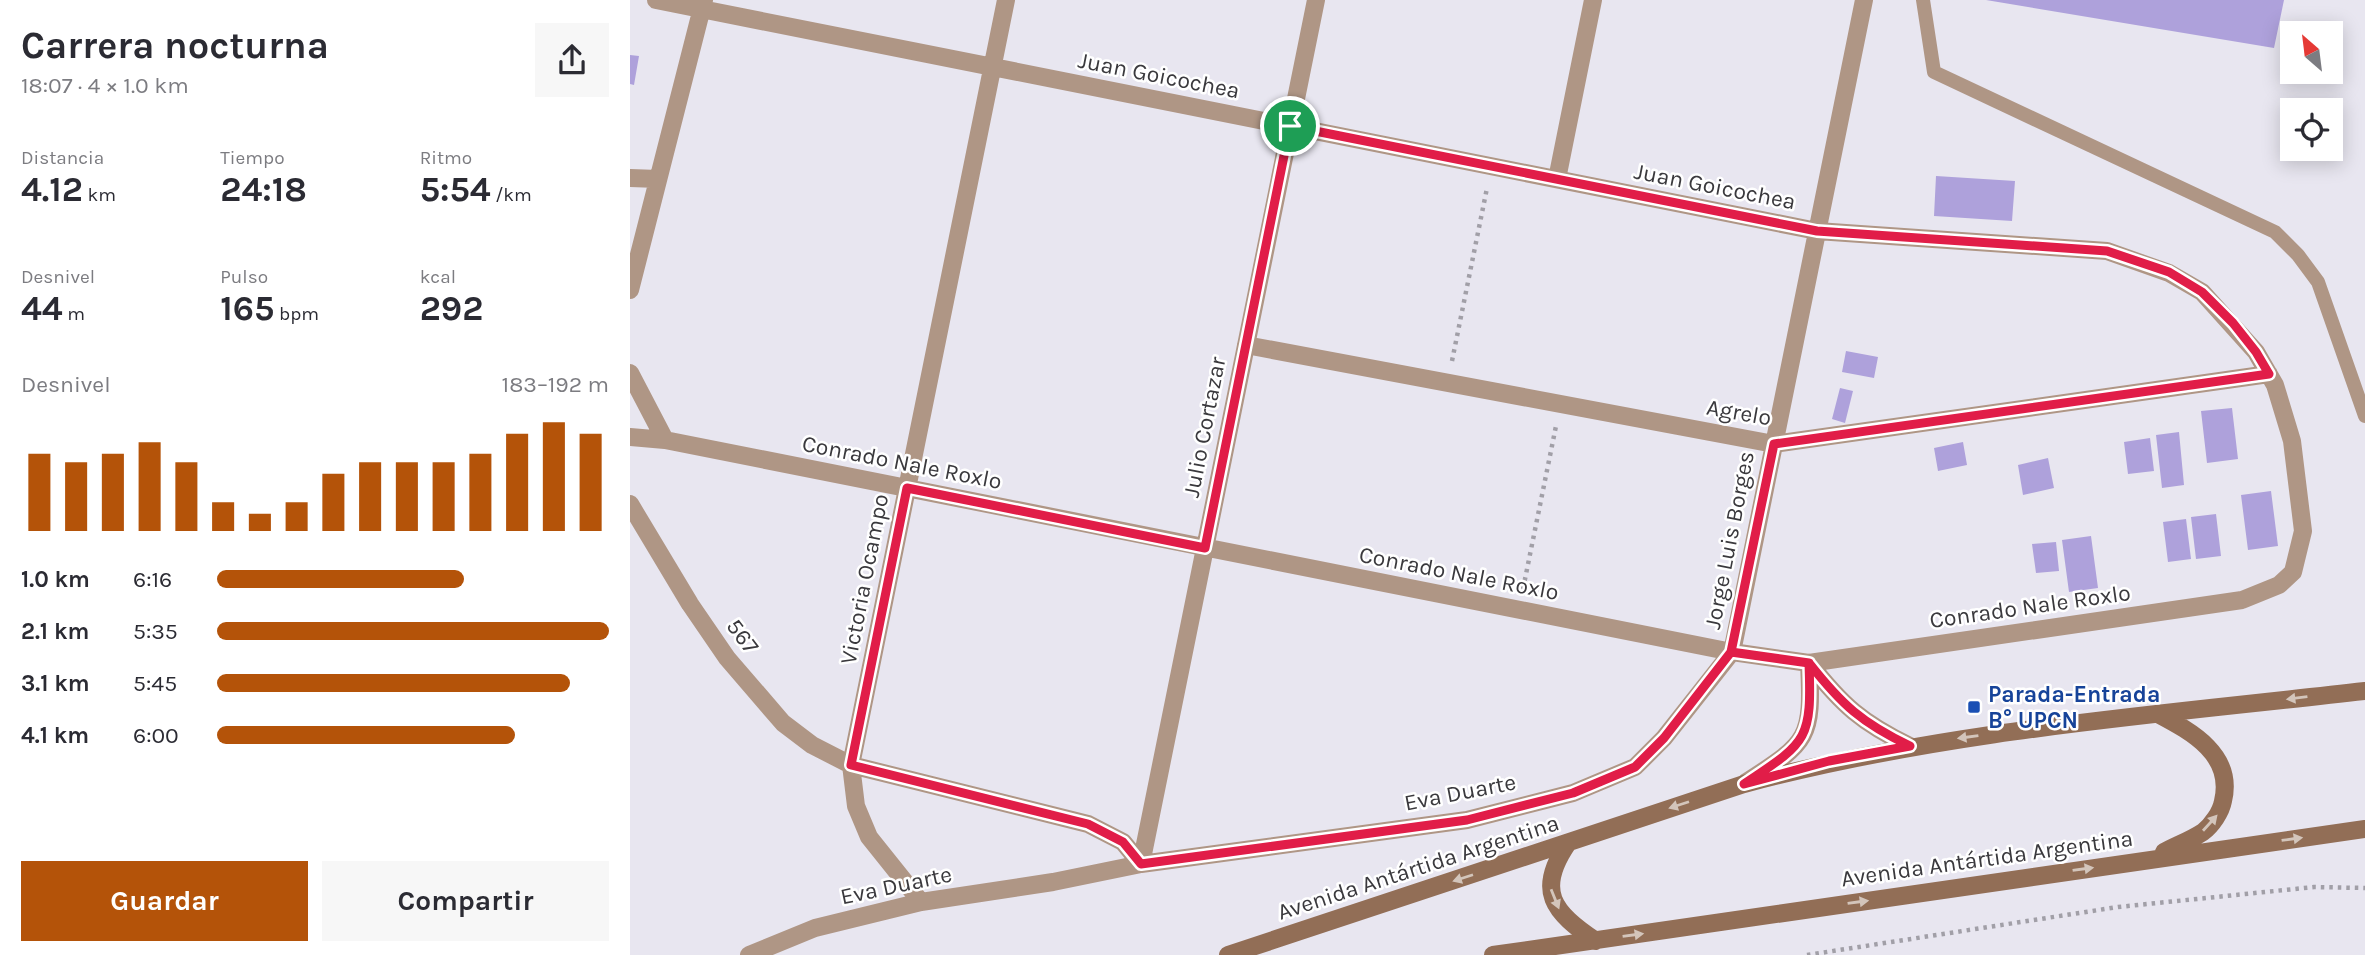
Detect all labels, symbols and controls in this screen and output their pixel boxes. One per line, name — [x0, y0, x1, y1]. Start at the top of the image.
north arrow — [2280, 21, 2343, 84]
map controls — [2280, 21, 2343, 161]
text: Carrera nocturna — [21, 23, 329, 68]
button: share — [535, 23, 609, 97]
street label: Juan Goicochea — [1076, 47, 1242, 104]
text: 18:07 · 4 × 1.0 km — [21, 72, 189, 99]
pin — [1260, 96, 1320, 156]
button: locate — [2280, 98, 2343, 161]
icon: arrive — [1271, 107, 1309, 145]
text: Distancia — [21, 147, 104, 169]
text: Tiempo — [220, 147, 285, 169]
text: Ritmo — [420, 147, 472, 169]
street label: Juan Goicochea — [1632, 158, 1798, 215]
text: 4.12 — [21, 169, 83, 210]
text: 24:18 — [220, 169, 307, 210]
text: 5:54 — [420, 169, 491, 210]
text: km — [83, 184, 116, 206]
text: /km — [491, 184, 532, 206]
text: Desnivel — [21, 266, 95, 288]
text: Pulso — [220, 266, 268, 288]
text: kcal — [420, 266, 456, 288]
text: 44 — [21, 288, 63, 329]
text: 165 — [220, 288, 274, 329]
text: 292 — [420, 288, 483, 329]
text: m — [63, 303, 85, 325]
text: bpm — [274, 303, 319, 325]
street label: Julio Cortazar — [1178, 354, 1231, 500]
text: Desnivel — [21, 371, 111, 398]
text: 183–192 m — [502, 371, 609, 398]
street label: Agrelo — [1704, 394, 1773, 431]
street label: Conrado Nale Roxlo — [800, 430, 1004, 495]
street label: Jorge Luis Borges — [1699, 449, 1760, 631]
street label: Victoria Ocampo — [835, 492, 894, 667]
street label: Conrado Nale Roxlo — [1357, 541, 1561, 606]
text: 1.0 km — [21, 566, 90, 593]
text: 6:16 — [133, 566, 172, 593]
street label: Conrado Nale Roxlo — [1928, 579, 2132, 634]
street label: 567 — [721, 613, 765, 659]
text: 2.1 km — [21, 618, 89, 645]
text: 5:35 — [133, 618, 178, 645]
text: 3.1 km — [21, 670, 90, 697]
text: 5:45 — [133, 670, 177, 697]
place label: Parada-Entrada B° UPCN — [1988, 681, 2160, 734]
one-way arrow — [2286, 693, 2308, 704]
marker: Parada-Entrada B° UPCN — [1966, 699, 1982, 715]
text: 4.1 km — [21, 722, 89, 749]
text: 6:00 — [133, 722, 179, 749]
one-way arrow — [1957, 732, 1979, 743]
street label: Eva Duarte — [1402, 768, 1518, 817]
one-way arrow — [1668, 800, 1689, 811]
street label: Avenida Antártida Argentina — [1274, 809, 1562, 926]
one-way arrow — [2201, 815, 2217, 832]
street label: Avenida Antártida Argentina — [1839, 825, 2135, 892]
one-way arrow — [2281, 833, 2303, 844]
button: Guardar — [21, 861, 308, 941]
button: Compartir — [322, 861, 609, 941]
street label: Eva Duarte — [838, 861, 954, 910]
one-way arrow — [2072, 863, 2094, 874]
one-way arrow — [1453, 873, 1474, 883]
one-way arrow — [1549, 888, 1560, 909]
one-way arrow — [1847, 896, 1869, 907]
one-way arrow — [1622, 930, 1644, 941]

